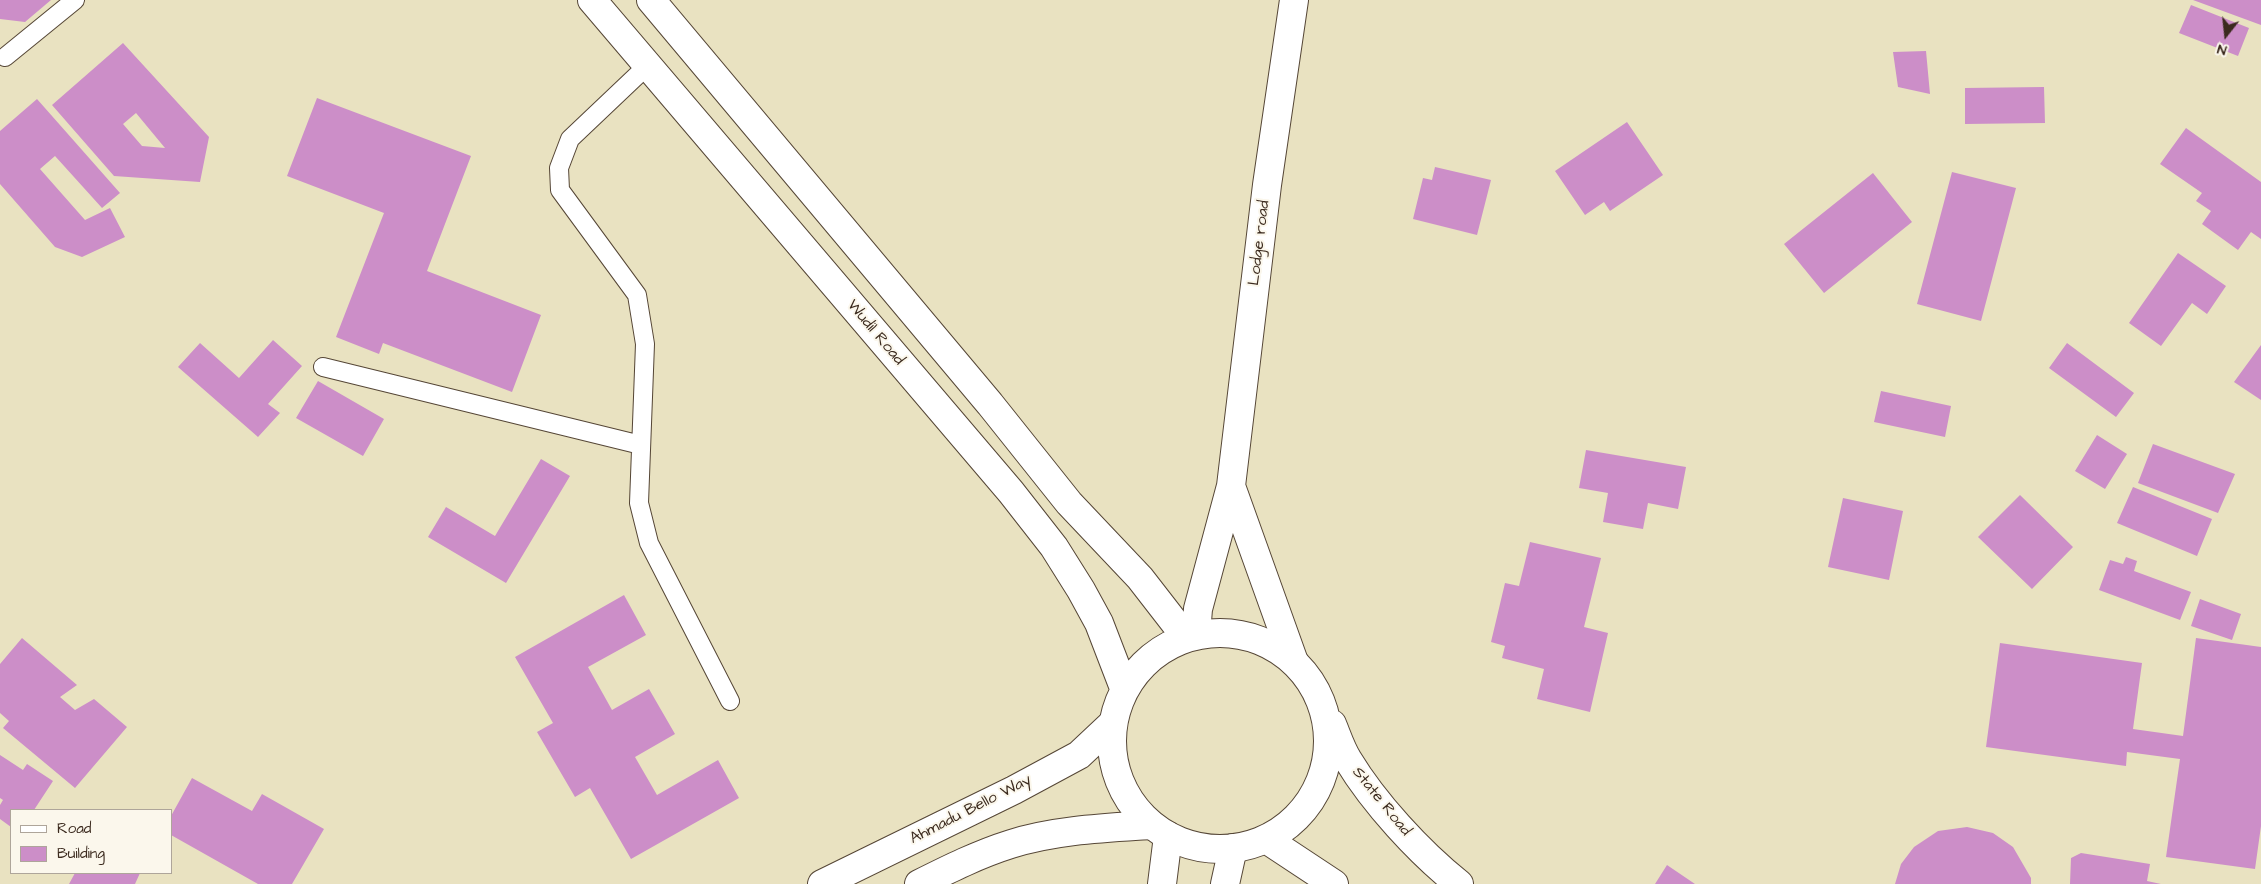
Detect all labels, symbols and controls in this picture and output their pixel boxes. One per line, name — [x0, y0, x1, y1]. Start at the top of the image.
north arrow — [2201, 10, 2251, 60]
text: N — [2215, 39, 2229, 60]
street label: Lodge road — [1245, 199, 1275, 287]
street label: Wudil Road — [842, 296, 908, 370]
street label: State Road — [1347, 764, 1415, 840]
street label: Ahmadu Bello Way — [907, 771, 1035, 849]
legend — [10, 809, 172, 874]
text: Road — [57, 818, 91, 839]
text: Building — [57, 843, 105, 864]

